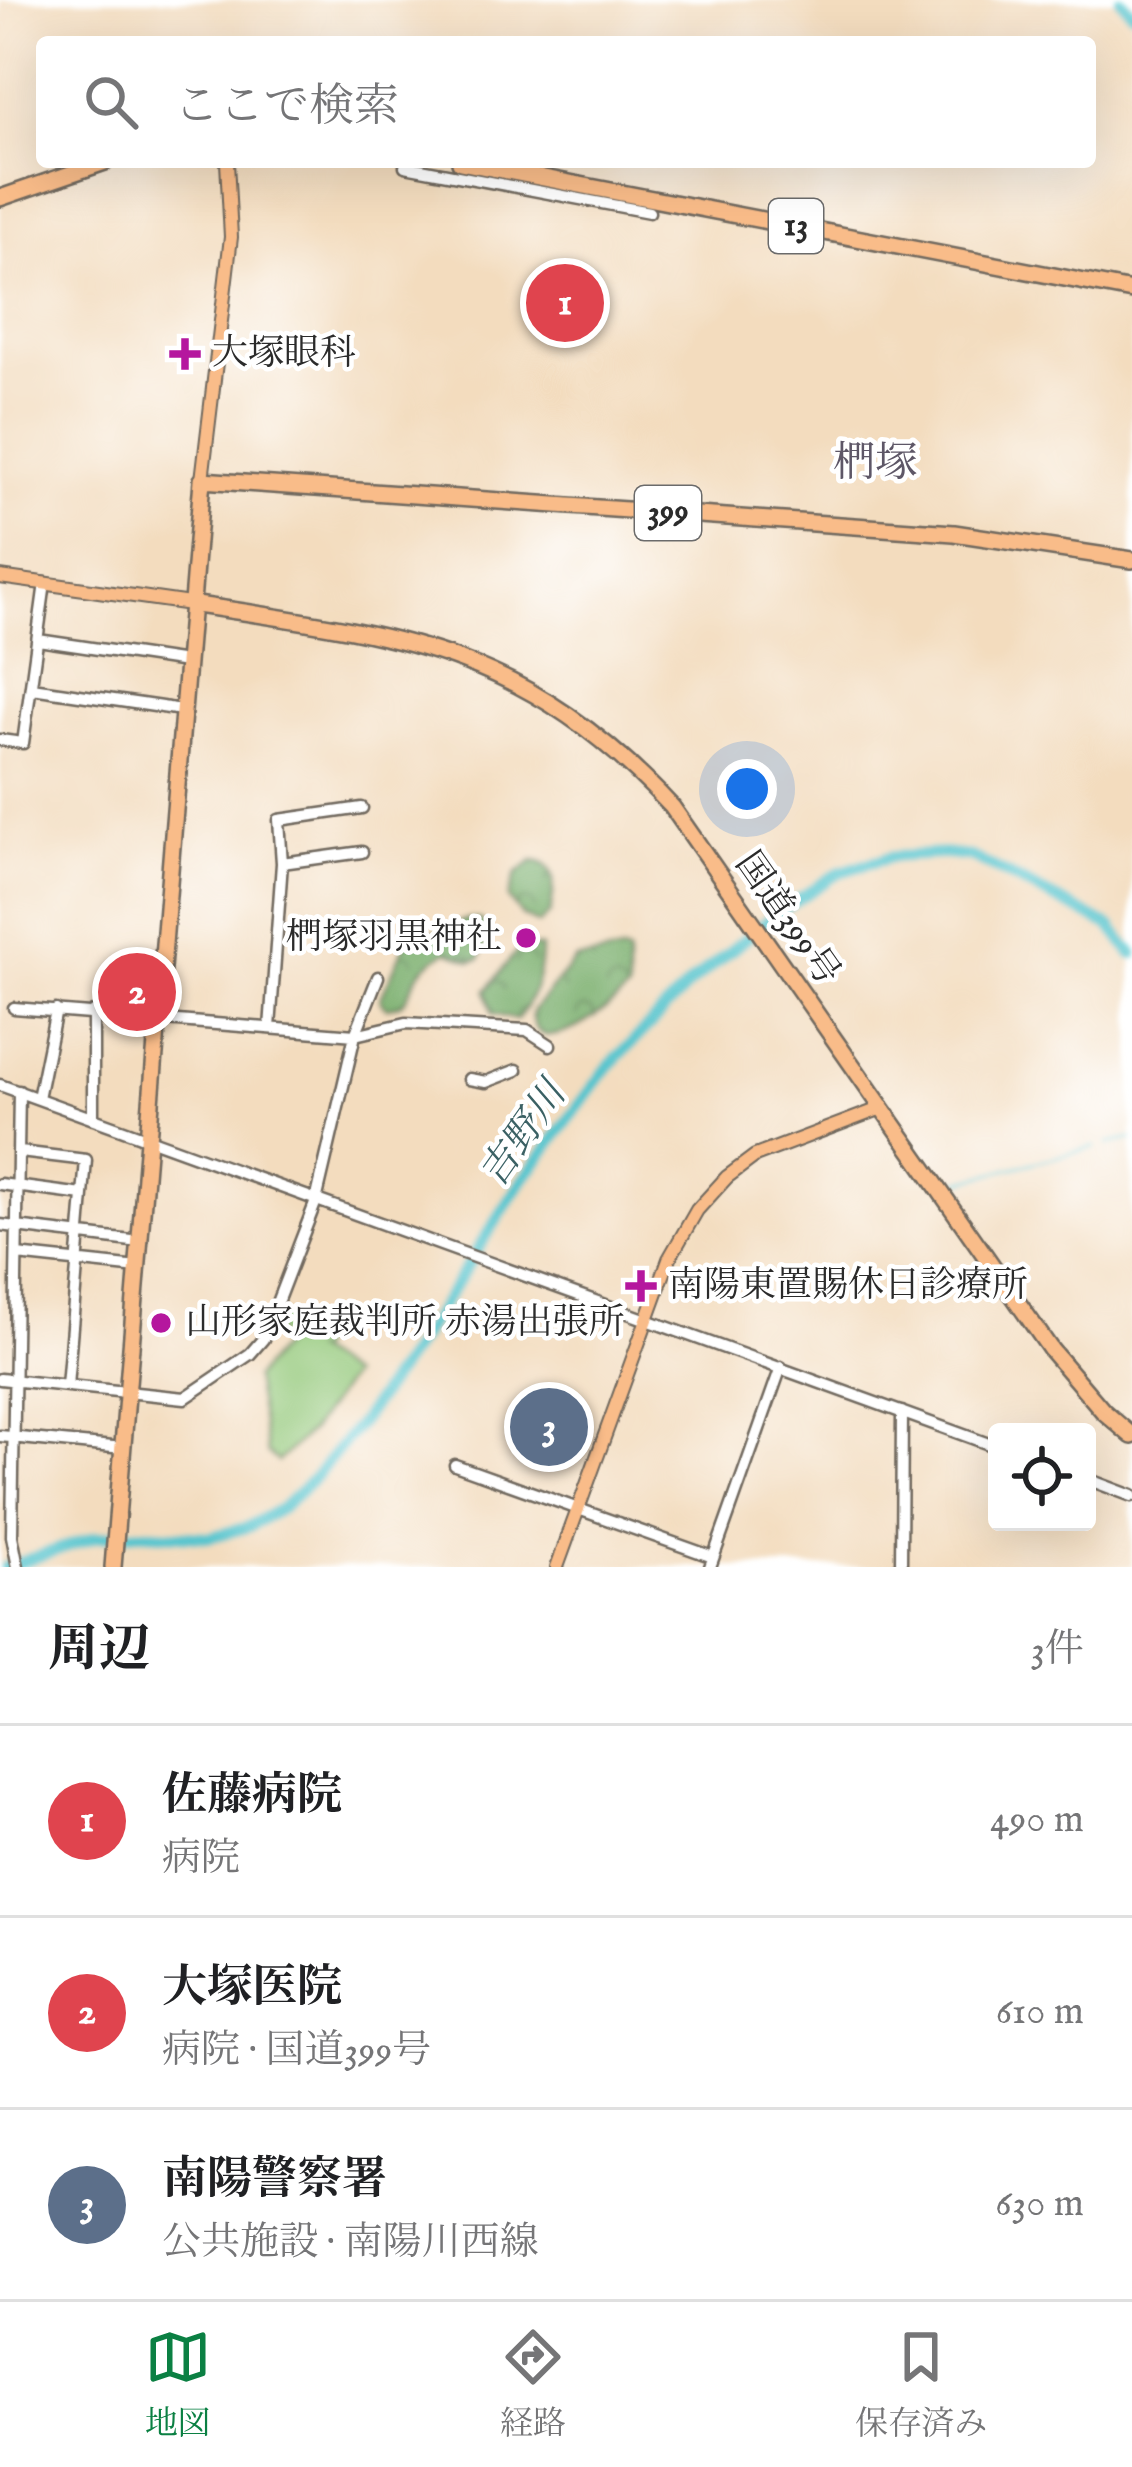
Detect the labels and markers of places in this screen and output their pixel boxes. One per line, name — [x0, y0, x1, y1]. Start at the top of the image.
pin: 1 — [526, 258, 604, 348]
place label: 大塚眼科 — [212, 331, 356, 377]
marker: 大塚眼科 — [169, 338, 201, 370]
place label: 椚塚羽黒神社 — [286, 915, 502, 961]
marker: 椚塚羽黒神社 — [513, 925, 539, 951]
pin: 2 — [98, 947, 176, 1037]
place label: 南陽東置賜休日診療所 — [668, 1263, 1028, 1309]
marker: 南陽東置賜休日診療所 — [625, 1270, 657, 1302]
place label: 山形家庭裁判所 赤湯出張所 — [185, 1300, 625, 1346]
marker: 山形家庭裁判所 赤湯出張所 — [148, 1310, 174, 1336]
pin: 3 — [510, 1382, 588, 1472]

